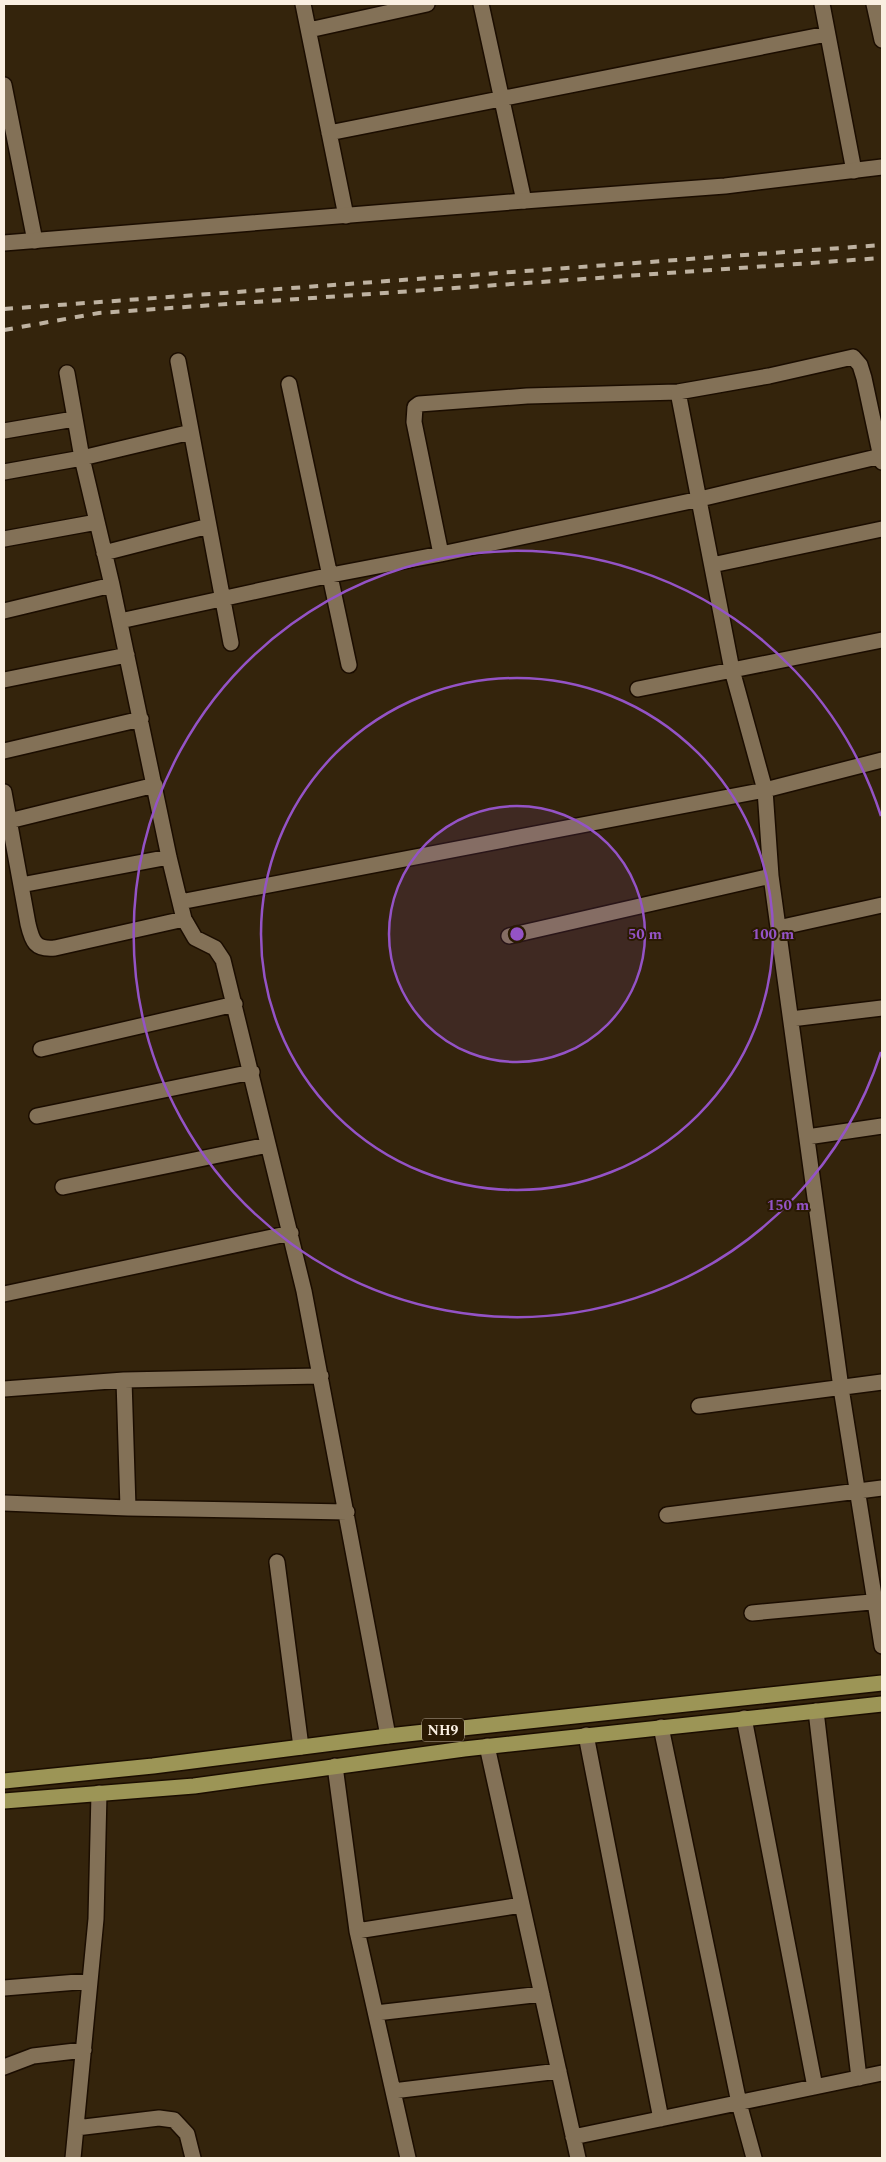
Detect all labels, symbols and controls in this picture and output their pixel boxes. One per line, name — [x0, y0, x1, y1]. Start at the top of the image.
text: 50 m — [628, 923, 663, 946]
text: 100 m — [752, 923, 795, 946]
centre of rings — [508, 925, 526, 943]
text: 150 m — [767, 1194, 810, 1217]
road number: NH9 — [422, 1718, 464, 1742]

